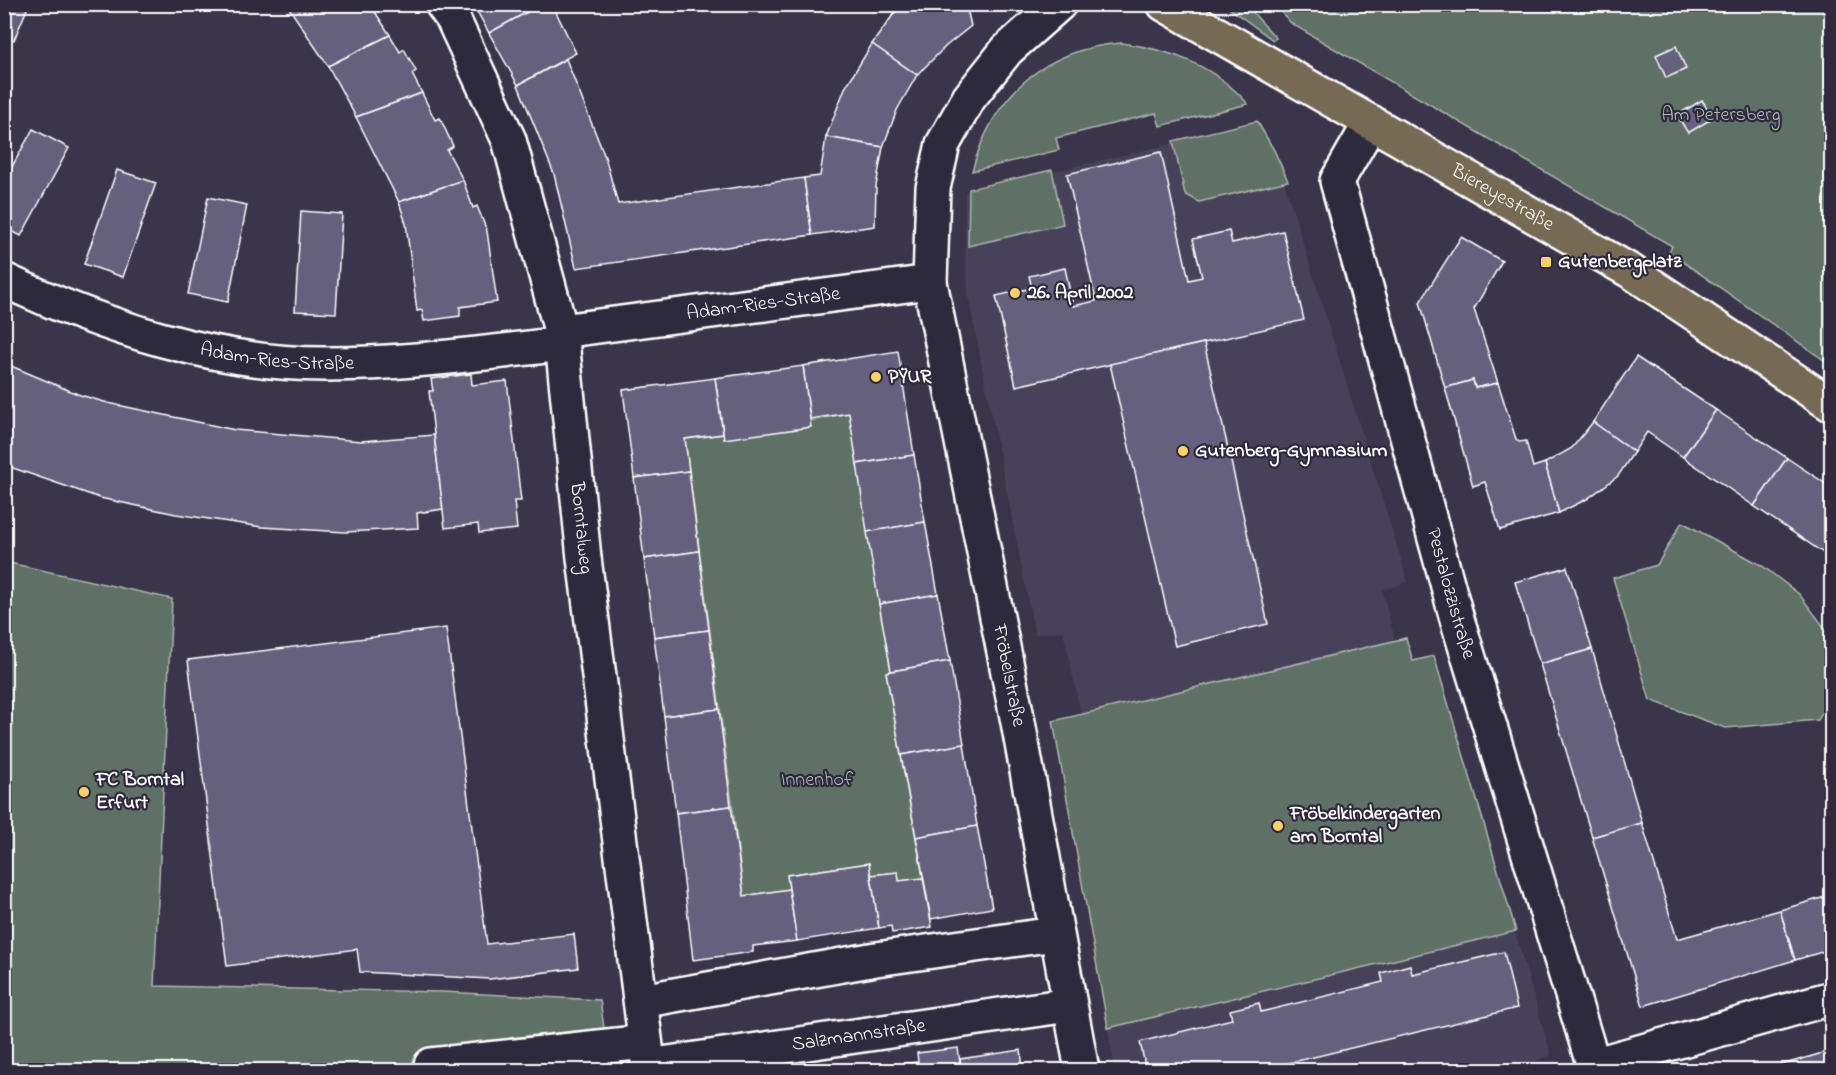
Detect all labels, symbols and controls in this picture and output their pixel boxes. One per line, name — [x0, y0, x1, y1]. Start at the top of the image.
park label: Am Petersberg — [1662, 101, 1780, 131]
street label: Biereyestraße — [1445, 156, 1559, 239]
place label: Gutenbergplatz — [1558, 248, 1682, 278]
marker: Gutenbergplatz — [1539, 255, 1553, 269]
place label: 26. April 2002 — [1026, 279, 1133, 308]
street label: Adam-Ries-Straße — [685, 280, 842, 329]
marker: 26. April 2002 — [1008, 286, 1022, 300]
street label: Adam-Ries-Straße — [197, 335, 354, 379]
place label: PŸUR — [888, 363, 932, 392]
marker: PŸUR — [869, 370, 883, 384]
place label: Gutenberg-Gymnasium — [1195, 437, 1388, 467]
marker: Gutenberg-Gymnasium — [1176, 444, 1190, 458]
street label: Borntalweg — [562, 480, 600, 576]
street label: Pestalozzistraße — [1418, 525, 1483, 663]
street label: Fröbelstraße — [984, 621, 1033, 729]
place label: FC Borntal Erfurt — [95, 766, 184, 818]
park label: Innenhof — [781, 766, 854, 795]
marker: FC Borntal Erfurt — [77, 785, 91, 799]
place label: Fröbelkindergarten am Borntal — [1289, 800, 1441, 852]
marker: Fröbelkindergarten am Borntal — [1271, 819, 1285, 833]
street label: Salzmannstraße — [790, 1011, 928, 1059]

